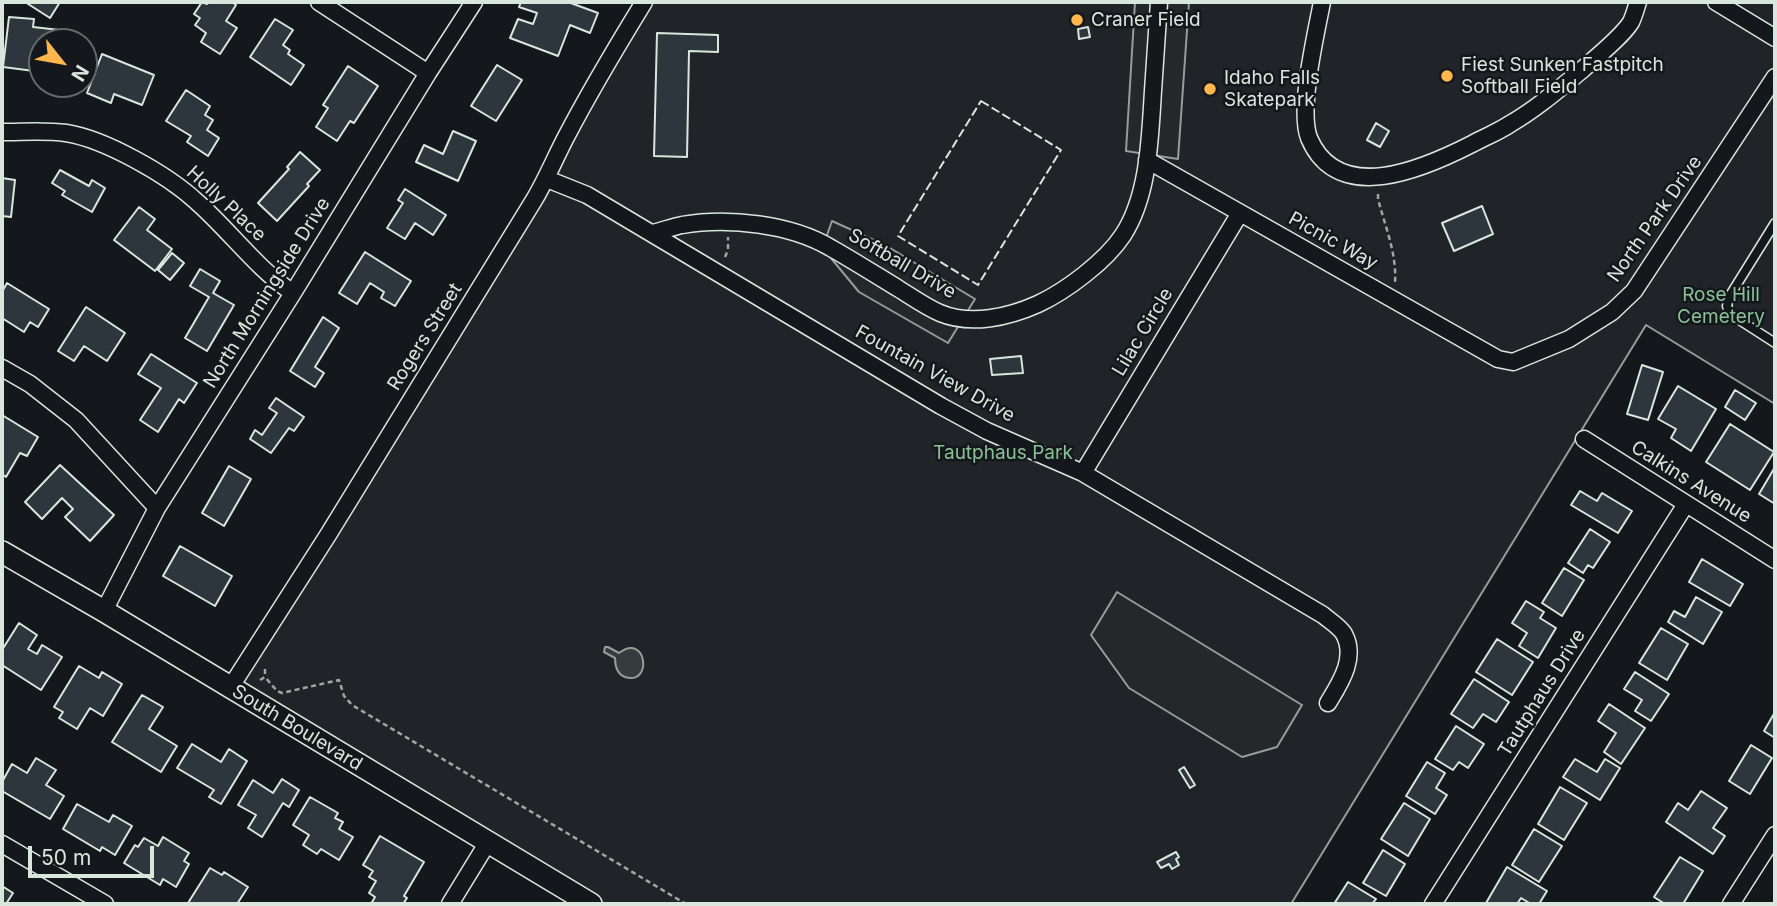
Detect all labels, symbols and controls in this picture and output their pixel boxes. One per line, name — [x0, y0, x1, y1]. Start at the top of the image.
place label: Craner Field — [1091, 9, 1201, 31]
marker: Craner Field — [1069, 12, 1085, 28]
north arrow — [28, 28, 98, 98]
place label: Fiest Sunken Fastpitch Softball Field — [1461, 54, 1664, 98]
text: N — [66, 61, 93, 85]
place label: Idaho Falls Skatepark — [1224, 67, 1320, 111]
marker: Fiest Sunken Fastpitch Softball Field — [1439, 68, 1455, 84]
marker: Idaho Falls Skatepark — [1202, 81, 1218, 97]
street label: North Park Drive — [1603, 151, 1707, 287]
street label: Holly Place — [182, 162, 270, 246]
street label: North Morningside Drive — [199, 193, 335, 393]
street label: Picnic Way — [1284, 207, 1382, 275]
street label: Softball Drive — [844, 224, 960, 304]
street label: Rogers Street — [383, 279, 467, 395]
street label: Lilac Circle — [1108, 284, 1178, 380]
park label: Rose Hill Cemetery — [1677, 284, 1765, 328]
street label: Fountain View Drive — [851, 321, 1019, 427]
street label: Calkins Avenue — [1627, 436, 1755, 528]
park label: Tautphaus Park — [933, 442, 1073, 464]
street label: Tautphaus Drive — [1494, 625, 1590, 761]
street label: South Boulevard — [228, 680, 366, 776]
scale bar — [32, 832, 158, 876]
text: 50 m — [41, 845, 91, 870]

